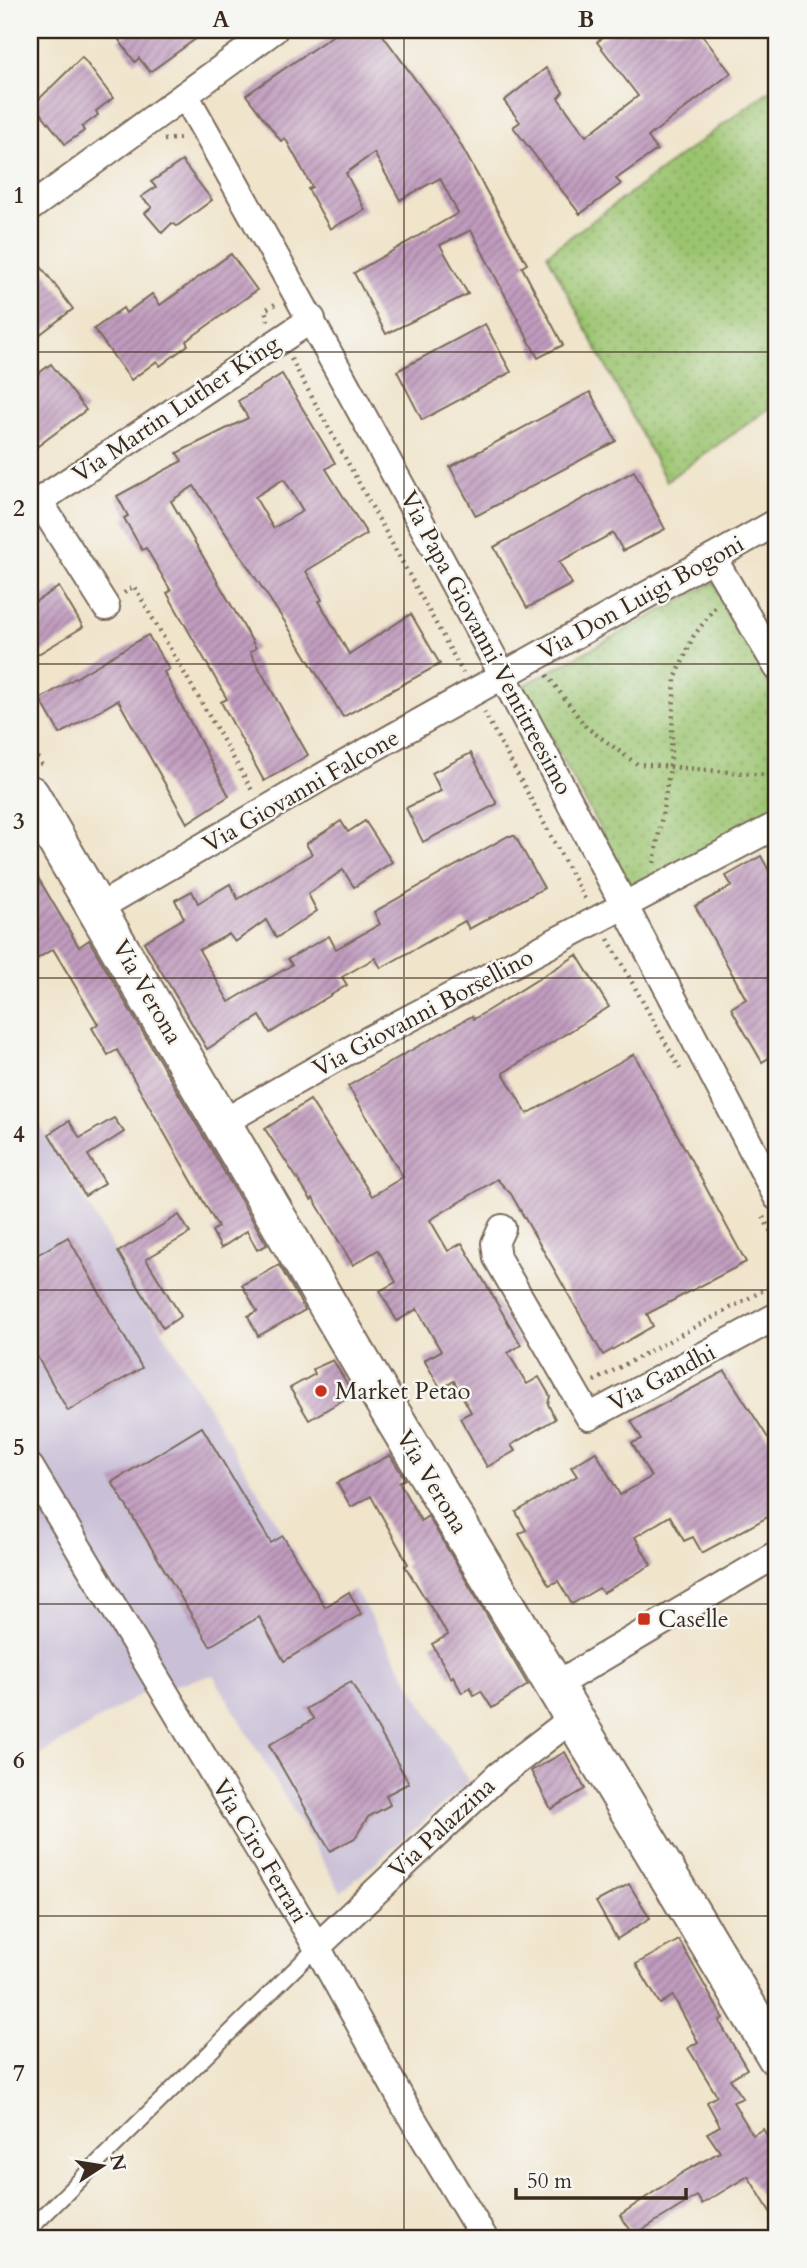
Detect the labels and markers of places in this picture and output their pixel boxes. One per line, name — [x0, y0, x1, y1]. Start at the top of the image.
place label: Market Petao — [335, 1375, 471, 1408]
marker: Market Petao — [313, 1383, 329, 1399]
place label: Caselle — [658, 1603, 729, 1636]
marker: Caselle — [636, 1611, 652, 1627]

